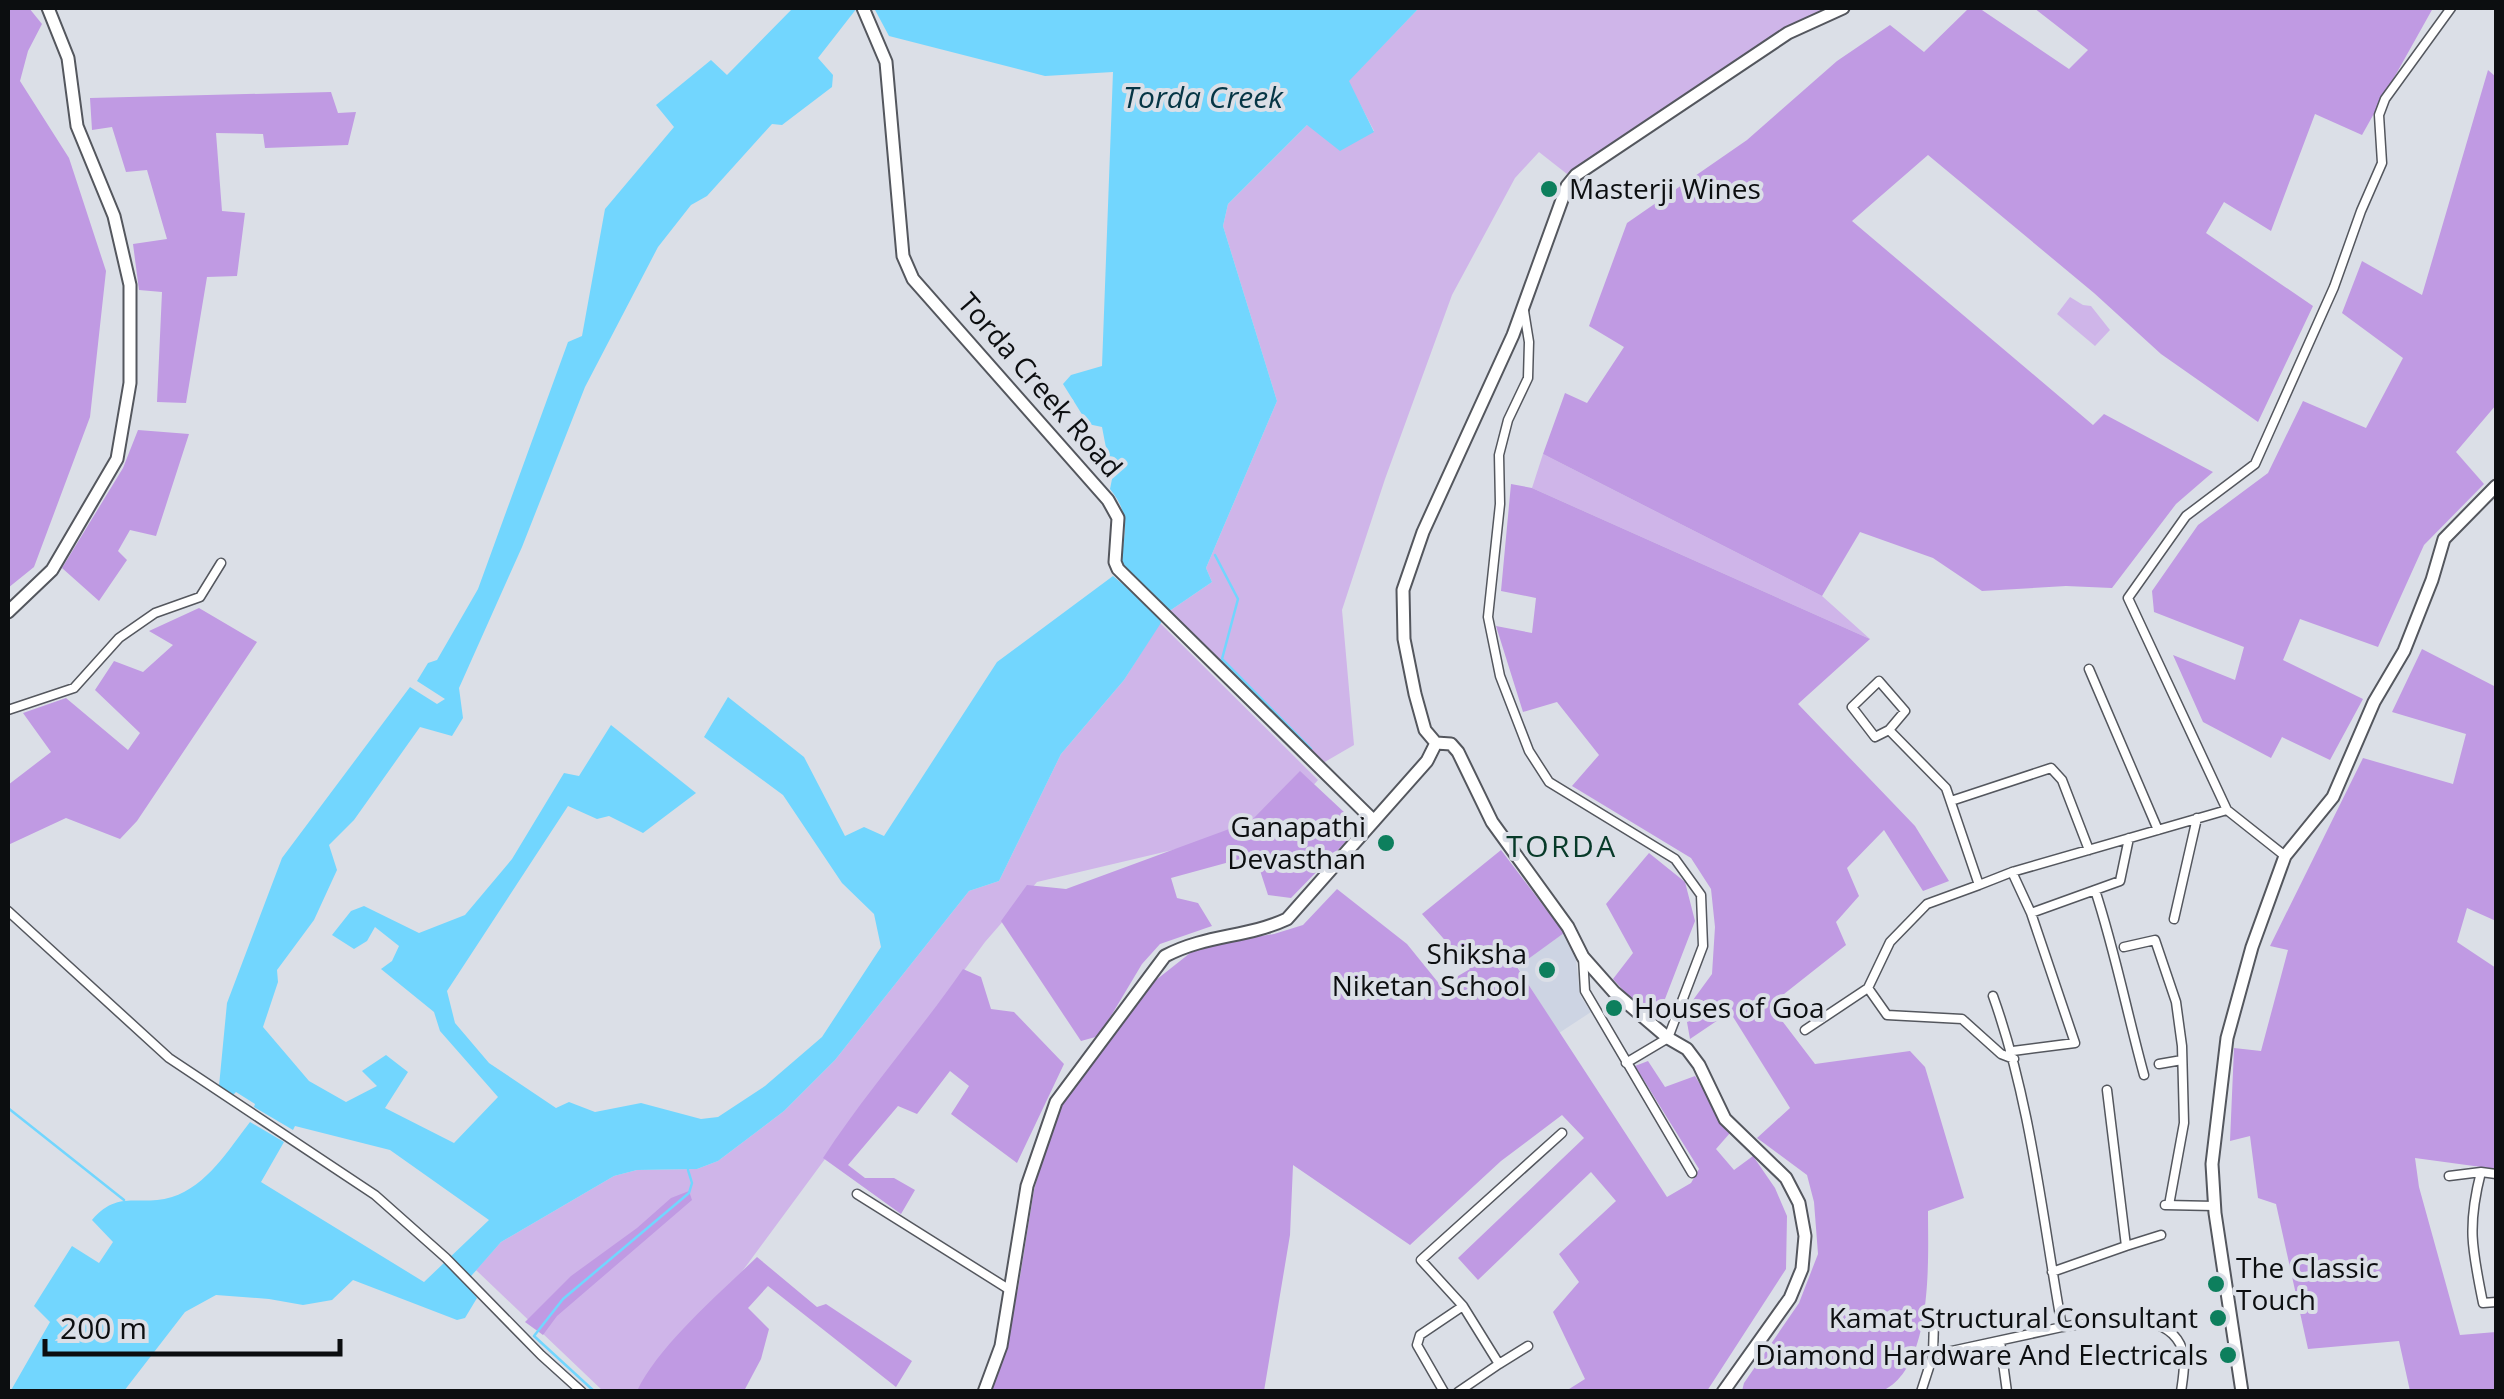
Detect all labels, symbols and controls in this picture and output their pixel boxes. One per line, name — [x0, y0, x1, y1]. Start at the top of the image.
water label: Torda Creek — [1123, 76, 1284, 117]
place label: Masterji Wines — [1569, 169, 1761, 207]
marker: Masterji Wines — [1538, 178, 1560, 200]
street label: Torda Creek Road — [950, 284, 1132, 485]
place label: Ganapathi Devasthan — [1227, 807, 1366, 877]
district label: TORDA — [1506, 825, 1618, 866]
marker: Ganapathi Devasthan — [1375, 832, 1397, 854]
place label: Shiksha Niketan School — [1332, 934, 1527, 1004]
marker: Shiksha Niketan School — [1536, 959, 1558, 981]
place label: Houses of Goa — [1634, 988, 1825, 1026]
marker: Houses of Goa — [1603, 997, 1625, 1019]
place label: The Classic Touch — [2236, 1248, 2379, 1318]
marker: The Classic Touch — [2205, 1273, 2227, 1295]
scale bar — [45, 1294, 340, 1356]
place label: Kamat Structural Consultant — [1829, 1298, 2198, 1336]
text: 200 m — [60, 1307, 147, 1348]
marker: Kamat Structural Consultant — [2207, 1307, 2229, 1329]
place label: Diamond Hardware And Electricals — [1755, 1335, 2208, 1373]
marker: Diamond Hardware And Electricals — [2217, 1344, 2239, 1366]

